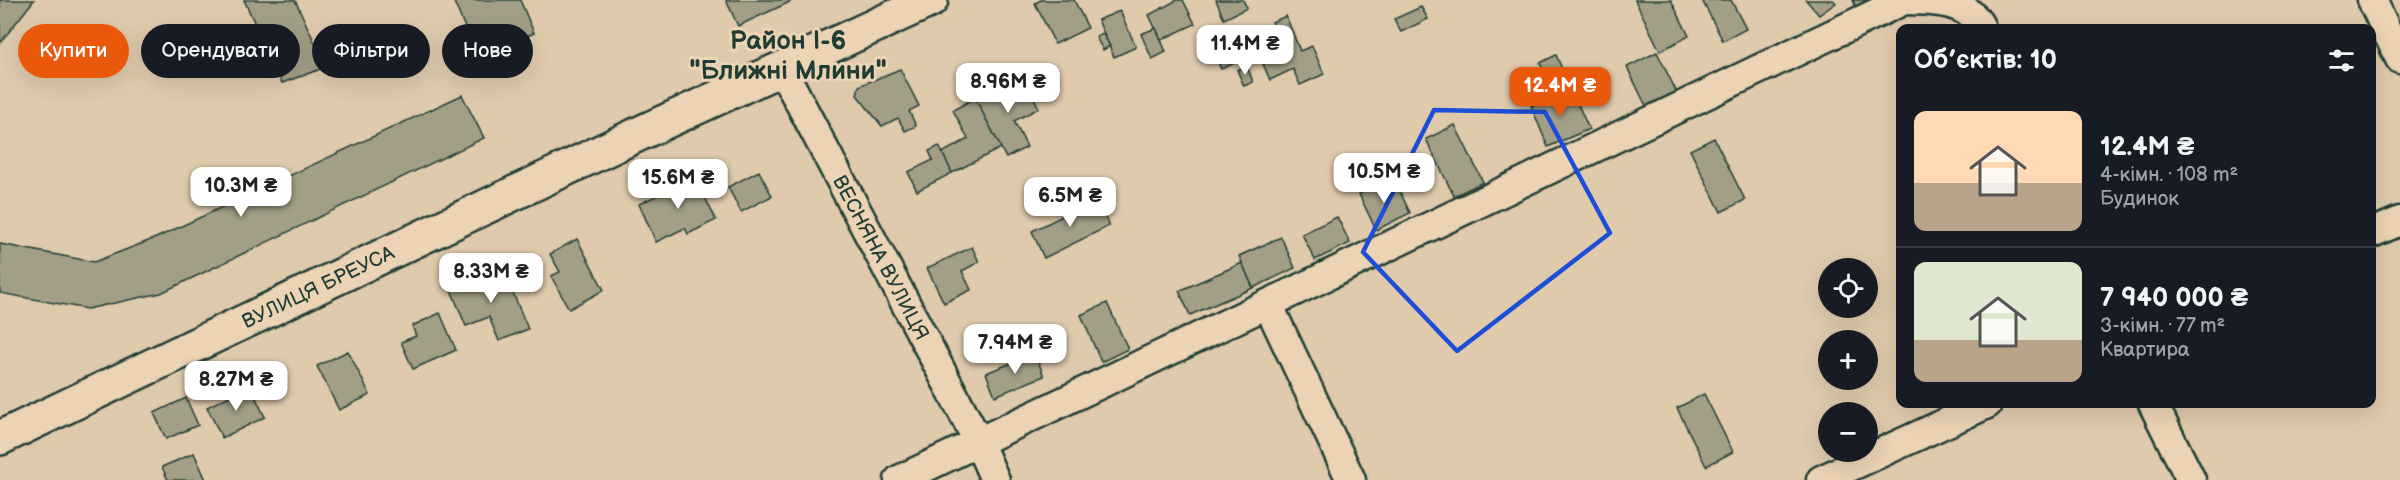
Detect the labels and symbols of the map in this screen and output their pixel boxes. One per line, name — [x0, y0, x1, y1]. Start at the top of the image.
pin: 11.4M ₴ — [1190, 25, 1300, 76]
district label: Район І-6 "Ближні Млини" — [689, 26, 887, 87]
pin: 8.96M ₴ — [953, 63, 1063, 114]
pin: 12.4M ₴ — [1505, 67, 1615, 118]
pin: 10.5M ₴ — [1329, 153, 1439, 204]
pin: 15.6M ₴ — [623, 159, 733, 210]
pin: 10.3M ₴ — [186, 167, 296, 218]
street label: ВЕСНЯНА ВУЛИЦЯ — [827, 171, 934, 345]
pin: 6.5M ₴ — [1021, 177, 1119, 228]
street label: ВУЛИЦЯ БРЕУСА — [238, 241, 399, 334]
pin: 8.33M ₴ — [436, 253, 546, 304]
pin: 7.94M ₴ — [960, 324, 1070, 375]
pin: 8.27M ₴ — [181, 361, 291, 412]

